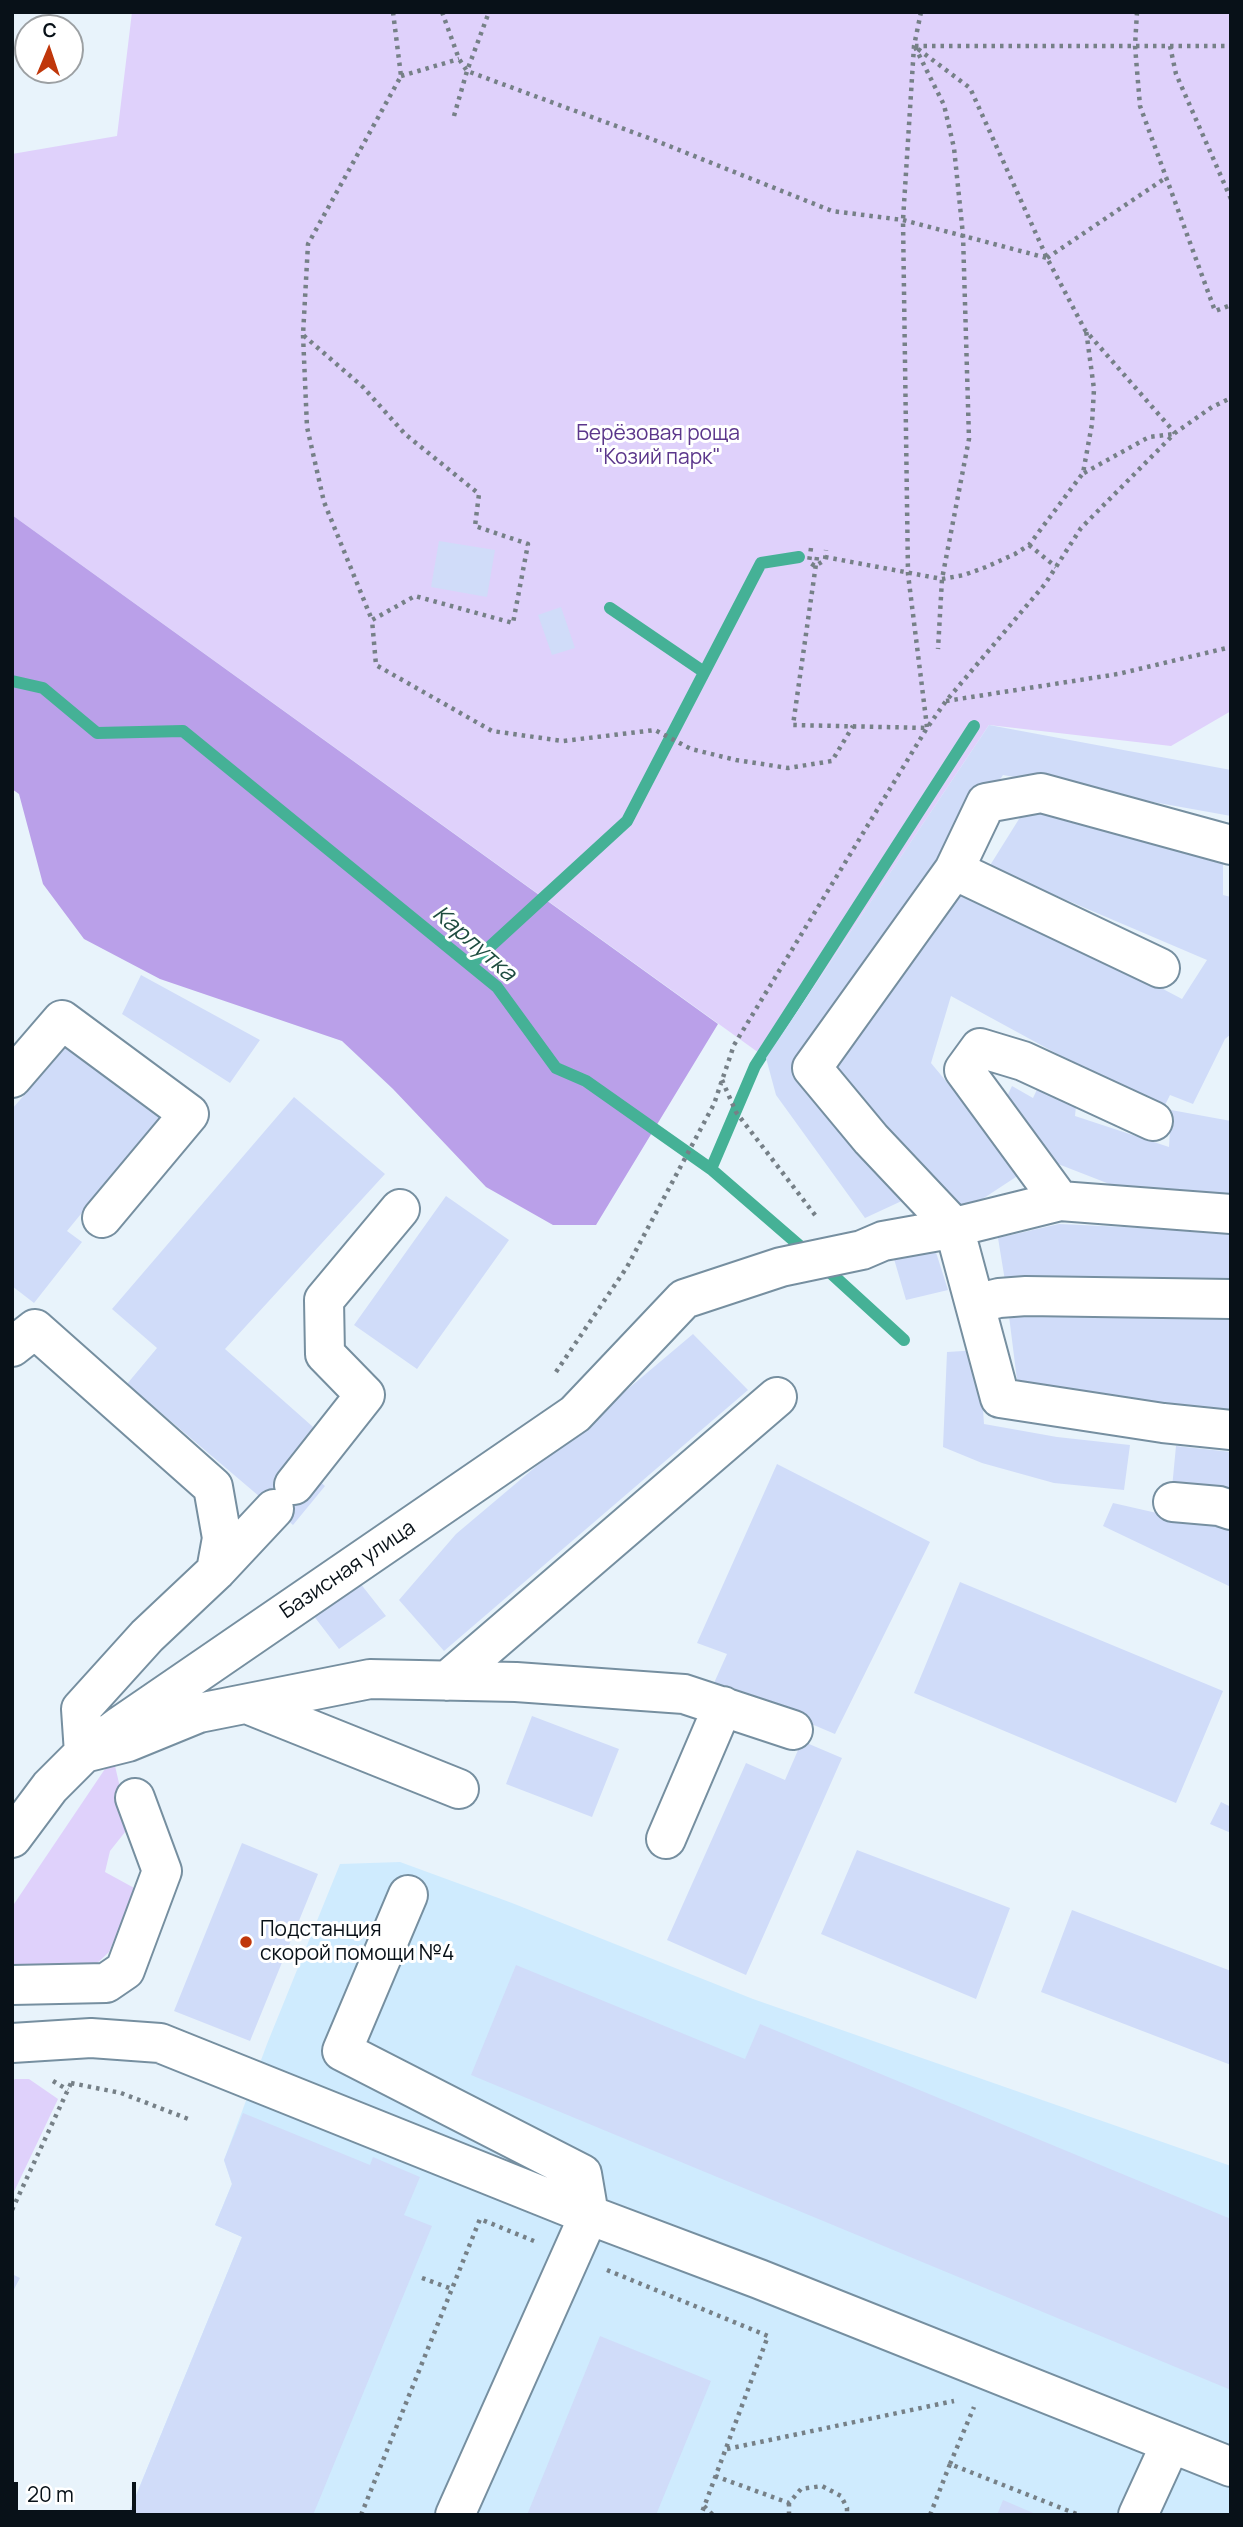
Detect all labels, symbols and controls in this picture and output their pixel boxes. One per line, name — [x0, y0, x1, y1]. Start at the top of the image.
north arrow — [14, 14, 84, 84]
text: С — [42, 17, 57, 43]
park label: Берёзовая роща "Козий парк" — [576, 421, 740, 471]
water label: Карлутка — [427, 900, 521, 988]
street label: Базисная улица — [276, 1515, 420, 1625]
place label: Подстанция скорой помощи №4 — [260, 1917, 454, 1967]
marker: Подстанция скорой помощи №4 — [238, 1934, 254, 1950]
scale bar — [18, 2468, 140, 2512]
text: 20 m — [27, 2480, 74, 2508]

